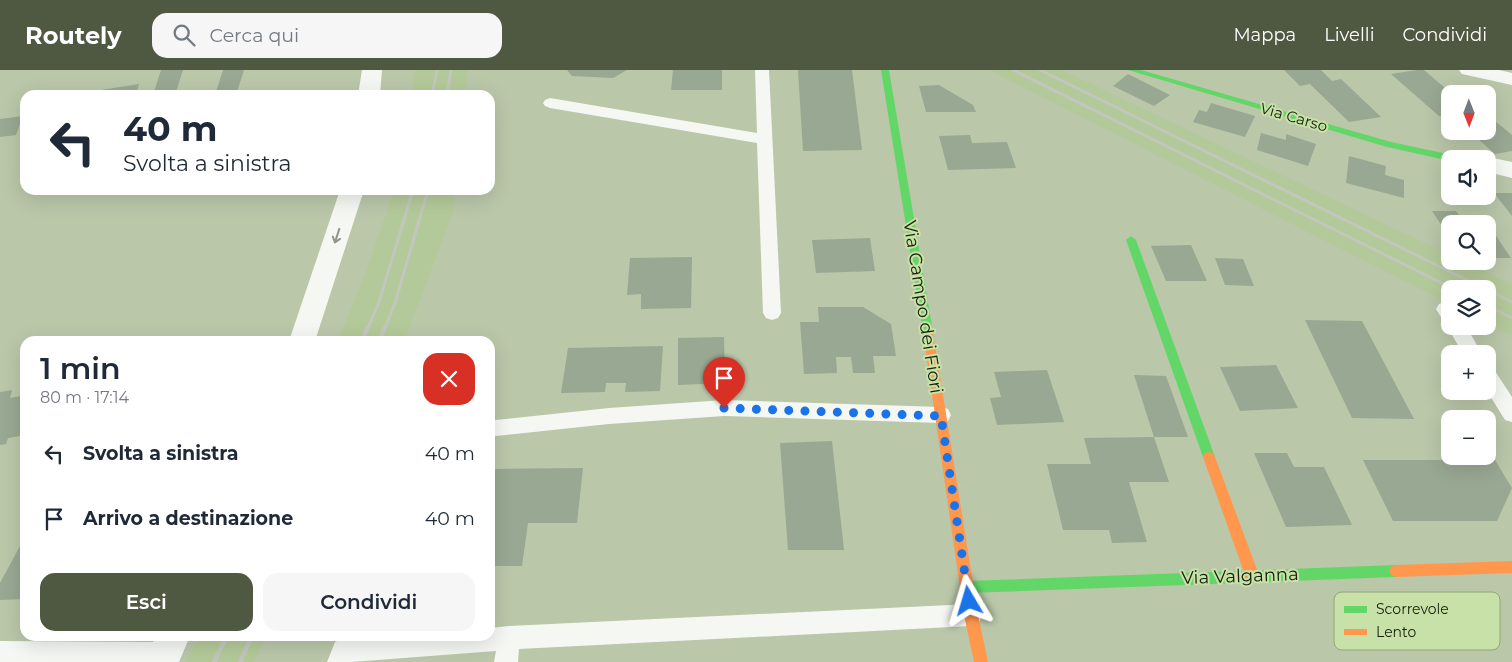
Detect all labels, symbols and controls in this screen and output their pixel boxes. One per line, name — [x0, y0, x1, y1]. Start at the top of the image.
search box — [152, 13, 502, 58]
text: Routely — [25, 21, 122, 50]
icon: search — [170, 21, 198, 49]
text: Cerca qui — [210, 24, 299, 47]
text: Mappa — [1233, 24, 1296, 46]
text: Livelli — [1324, 24, 1375, 46]
text: Condividi — [1403, 24, 1487, 46]
north arrow — [1441, 85, 1496, 140]
map controls — [1441, 85, 1496, 465]
street label: Via Carso — [1258, 98, 1330, 136]
text: 40 m — [123, 107, 218, 150]
icon: left — [40, 110, 105, 175]
text: Svolta a sinistra — [123, 150, 291, 177]
button: sound — [1441, 150, 1496, 205]
button: search — [1441, 215, 1496, 270]
street label: Via Campo dei Fiori — [898, 219, 948, 395]
one-way arrow — [332, 228, 341, 244]
button: layers — [1441, 280, 1496, 335]
button: + — [1441, 345, 1496, 400]
text: 1 min — [40, 350, 121, 387]
button: close — [423, 353, 475, 405]
pin — [703, 357, 745, 408]
icon: arrive — [710, 364, 738, 392]
text: 80 m · 17:14 — [40, 388, 129, 407]
button: − — [1441, 410, 1496, 465]
icon: left — [40, 440, 68, 468]
text: Svolta a sinistra — [83, 442, 238, 465]
text: 40 m — [425, 442, 475, 465]
icon: arrive — [40, 505, 68, 533]
text: Arrivo a destinazione — [83, 507, 293, 530]
text: 40 m — [425, 507, 475, 530]
street label: Via Valganna — [1181, 563, 1299, 589]
button: Esci — [40, 573, 253, 631]
button: Condividi — [263, 573, 475, 631]
position arrow — [942, 574, 994, 626]
legend — [1334, 592, 1500, 650]
text: Scorrevole — [1376, 600, 1449, 618]
text: Lento — [1376, 623, 1416, 641]

